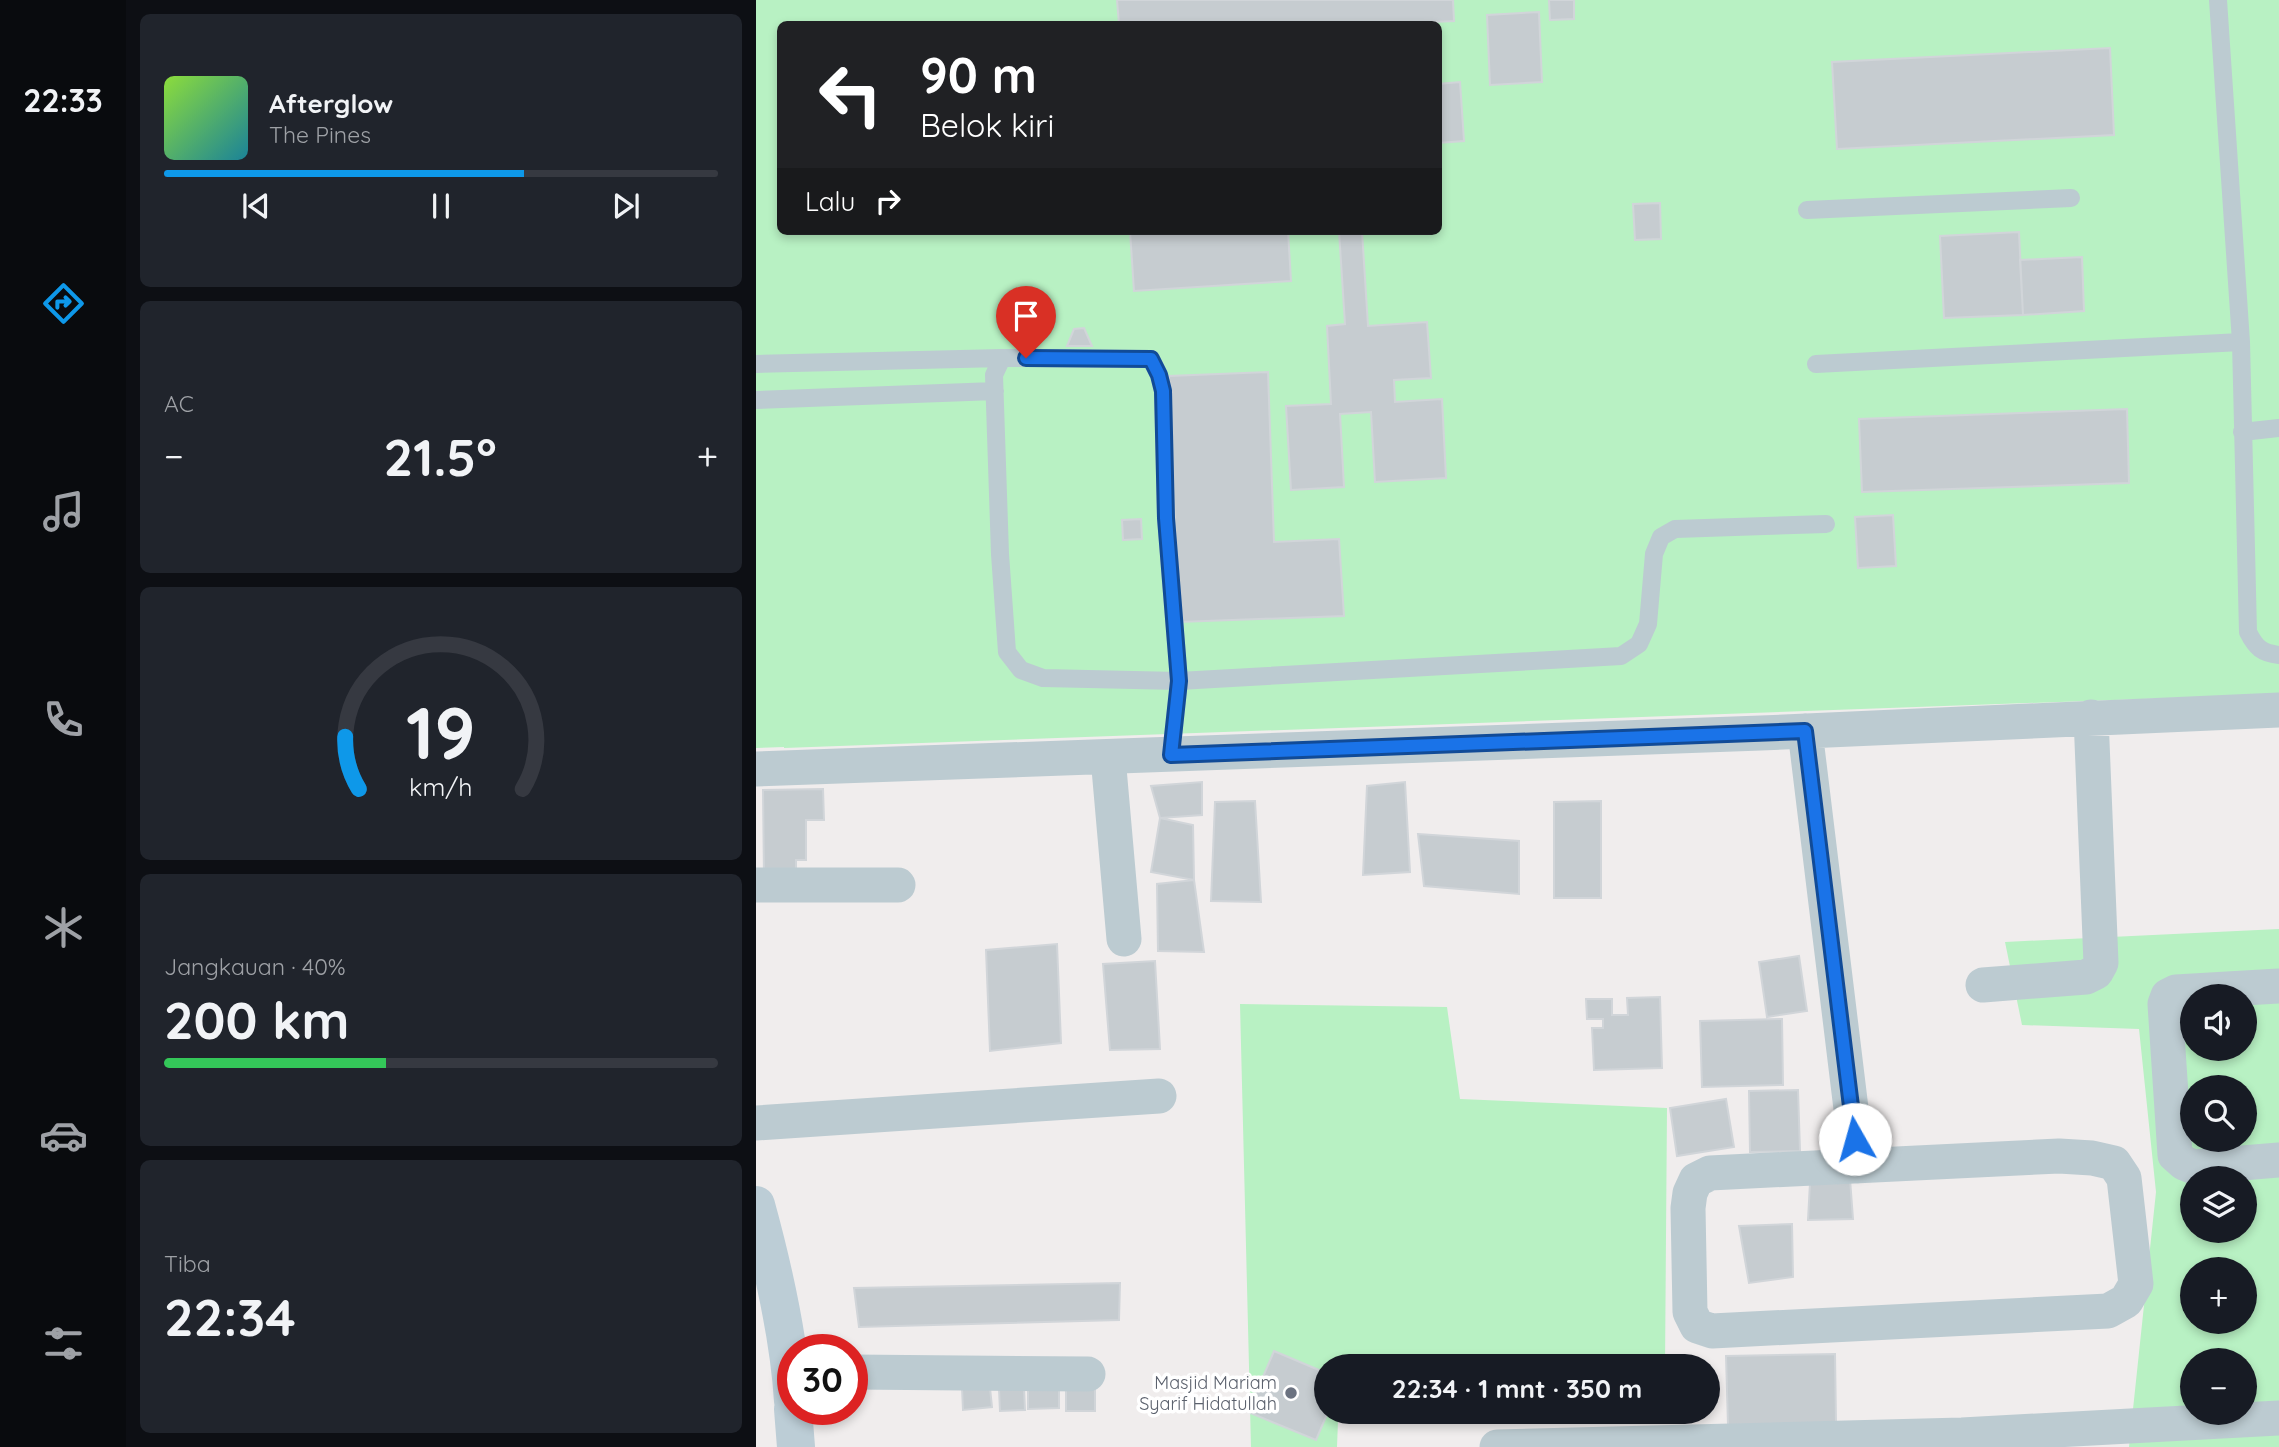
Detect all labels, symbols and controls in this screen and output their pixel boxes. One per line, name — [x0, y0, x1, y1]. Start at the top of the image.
text: 90 m — [920, 44, 1037, 105]
icon: left — [805, 49, 896, 140]
text: 22:33 — [23, 80, 103, 120]
text: Afterglow — [269, 87, 393, 120]
text: Belok kiri — [920, 105, 1054, 145]
text: The Pines — [269, 120, 371, 149]
icon: right — [869, 182, 907, 220]
text: Lalu — [805, 185, 855, 218]
icon: previous — [237, 187, 275, 225]
icon: pause — [422, 187, 460, 225]
icon: next — [607, 187, 645, 225]
icon: directions — [39, 279, 88, 328]
pin — [996, 286, 1056, 358]
icon: arrive — [1007, 297, 1045, 335]
text: AC — [164, 389, 194, 418]
text: 21.5° — [384, 424, 497, 489]
text: − — [164, 432, 184, 480]
text: + — [697, 432, 718, 480]
icon: music — [39, 487, 88, 536]
text: 19 — [406, 687, 476, 778]
icon: phone — [39, 695, 88, 744]
text: km/h — [409, 771, 473, 802]
icon: climate — [39, 903, 88, 952]
text: Jangkauan · 40% — [164, 952, 346, 981]
map controls — [2180, 984, 2257, 1425]
button: sound — [2180, 984, 2257, 1061]
text: 200 km — [164, 987, 350, 1052]
button: search — [2180, 1075, 2257, 1152]
position arrow — [1818, 1102, 1892, 1176]
icon: car — [39, 1111, 88, 1160]
button: layers — [2180, 1166, 2257, 1243]
text: Tiba — [164, 1249, 211, 1278]
button: + — [2180, 1257, 2257, 1334]
text: 22:34 — [164, 1284, 296, 1349]
icon: filters — [39, 1319, 88, 1368]
speed limit sign: 30 — [777, 1334, 868, 1425]
button: − — [2180, 1348, 2257, 1425]
place label: Masjid Mariam Syarif Hidatullah — [1139, 1371, 1277, 1415]
text: 22:34 · 1 mnt · 350 m — [1392, 1372, 1642, 1405]
marker: Masjid Mariam Syarif Hidatullah — [1283, 1385, 1299, 1401]

